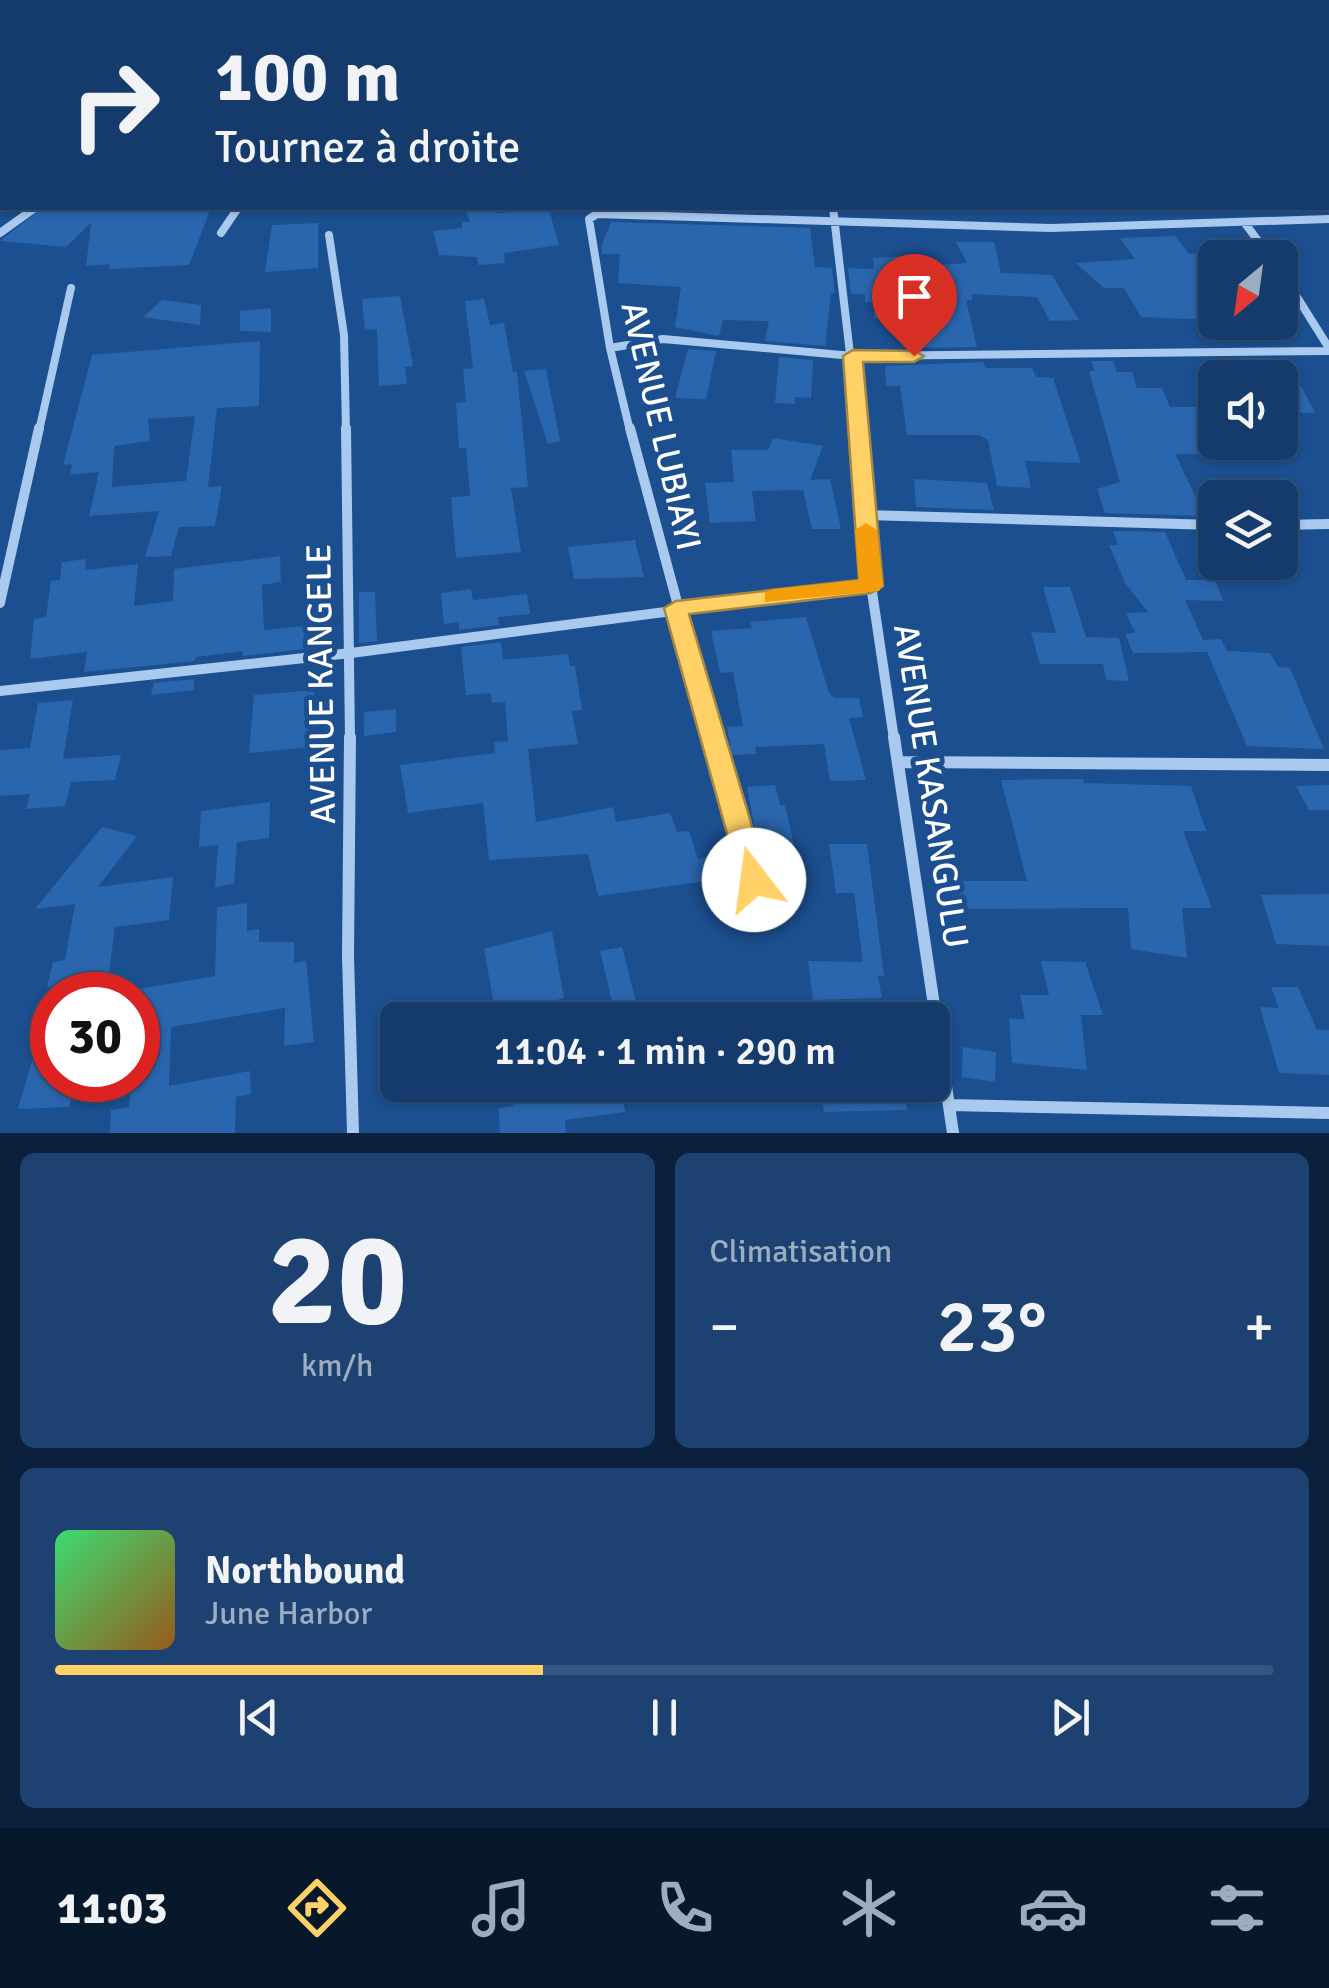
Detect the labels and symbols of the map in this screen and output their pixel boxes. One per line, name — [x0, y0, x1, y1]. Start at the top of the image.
north arrow — [1198, 240, 1298, 340]
pin — [872, 254, 957, 357]
street label: AVENUE LUBIAYI — [611, 297, 711, 555]
street label: AVENUE KANGELE — [297, 543, 345, 825]
street label: AVENUE KASANGULU — [884, 621, 978, 951]
position arrow — [702, 828, 806, 932]
speed limit sign: 30 — [30, 972, 160, 1102]

